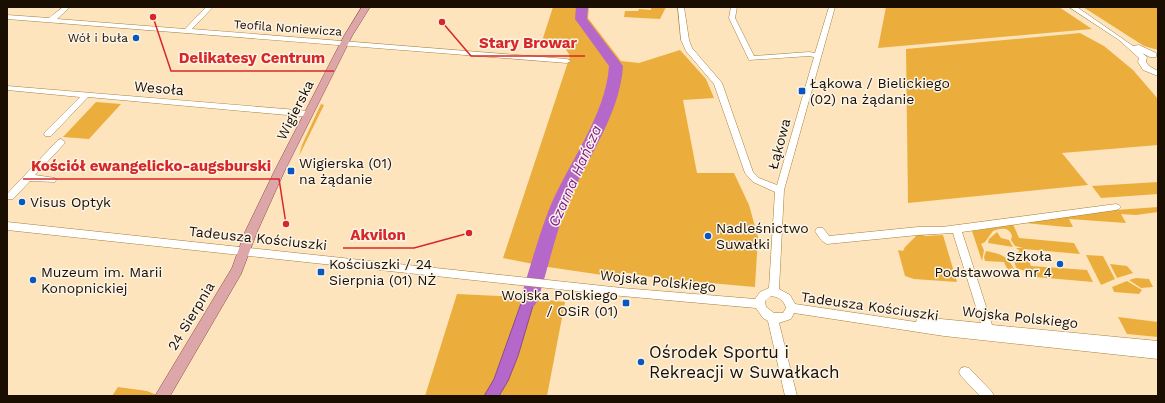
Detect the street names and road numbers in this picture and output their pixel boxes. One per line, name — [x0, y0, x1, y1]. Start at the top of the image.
street label: Teofila Noniewicza — [233, 17, 343, 39]
street label: Wigierska — [273, 77, 317, 143]
street label: Wesoła — [133, 78, 185, 98]
street label: Łąkowa — [765, 117, 793, 171]
street label: Tadeusza Kościuszki — [188, 223, 328, 253]
street label: Wojska Polskiego — [599, 267, 717, 295]
street label: 24 Sierpnia — [164, 279, 218, 353]
street label: Tadeusza Kościuszki — [800, 288, 940, 324]
street label: Wojska Polskiego — [961, 303, 1079, 331]

